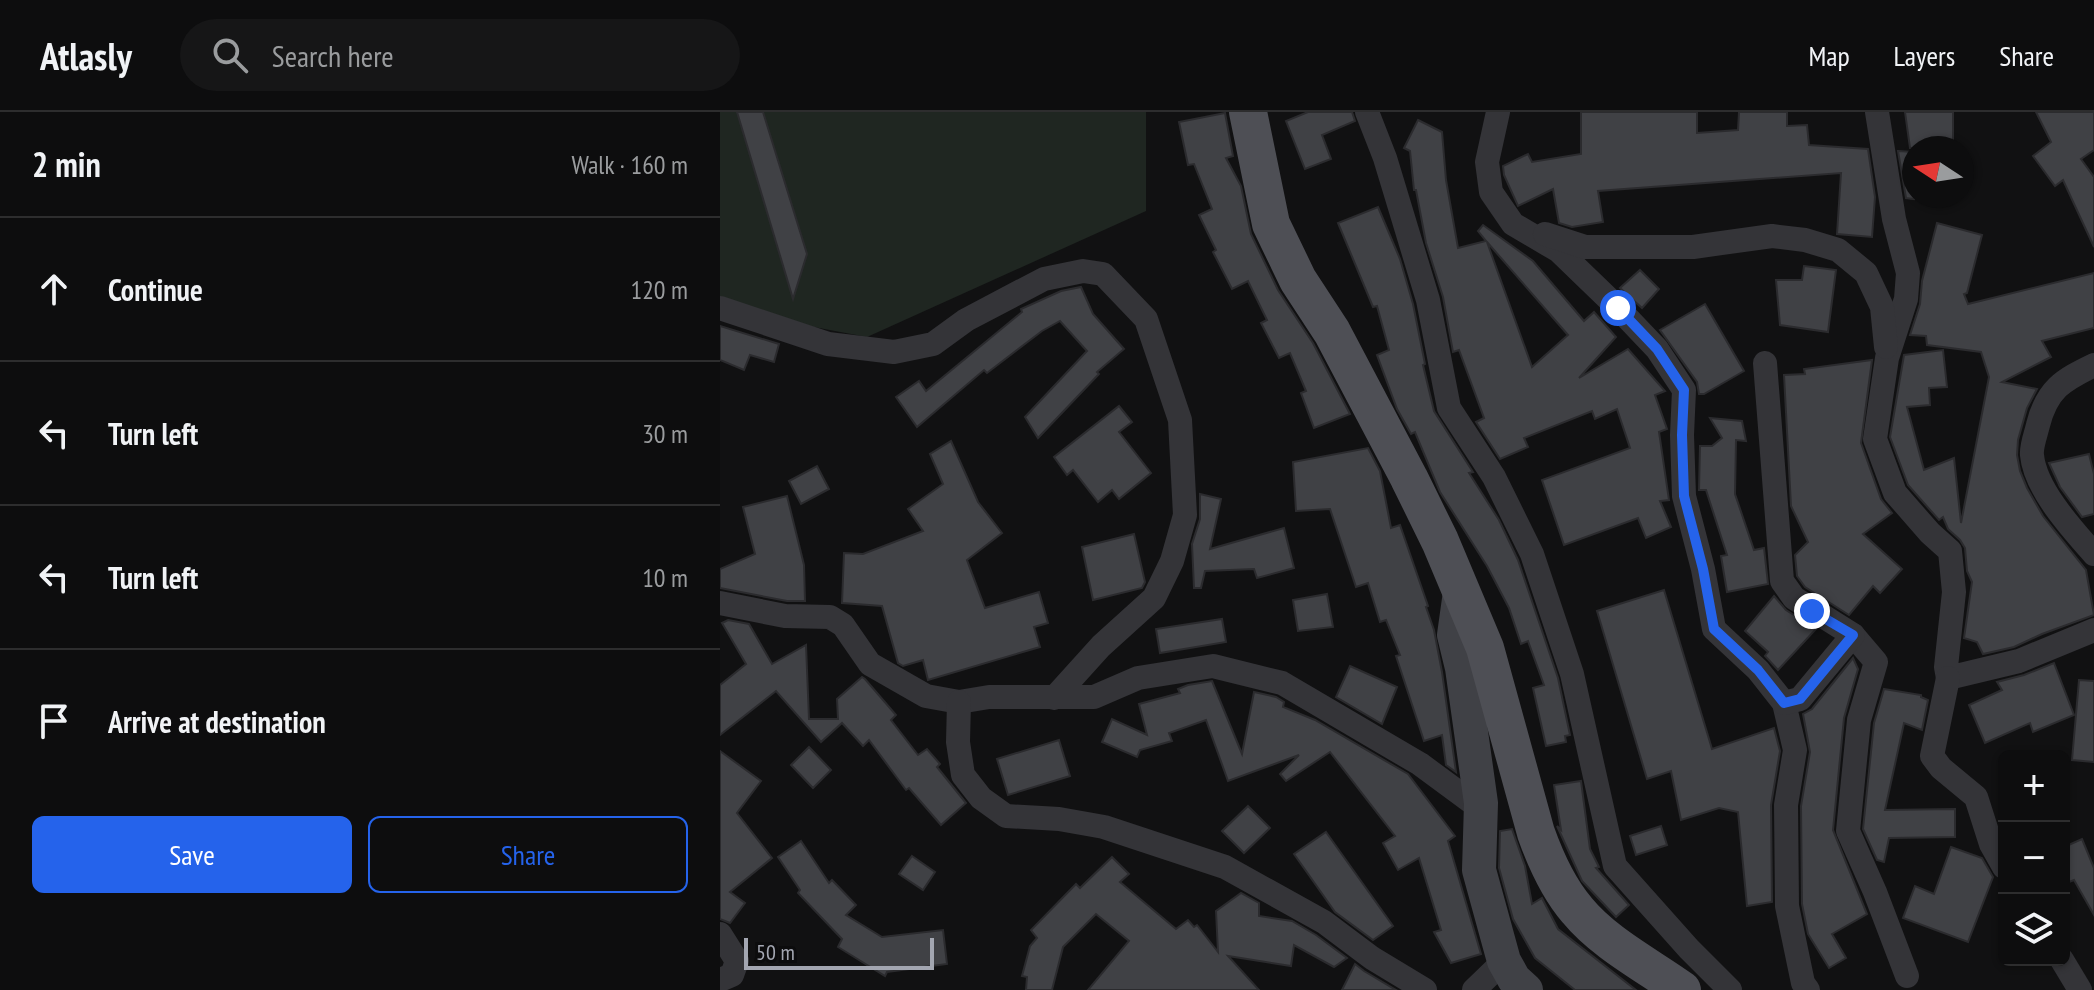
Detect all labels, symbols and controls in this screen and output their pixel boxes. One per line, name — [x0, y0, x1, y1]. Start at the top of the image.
search box — [180, 19, 740, 91]
text: Atlasly — [40, 31, 132, 80]
icon: search — [208, 33, 252, 77]
text: Search here — [272, 36, 394, 75]
text: Map — [1808, 37, 1850, 74]
text: Layers — [1894, 37, 1955, 74]
text: Share — [1999, 37, 2054, 74]
north arrow — [1902, 136, 1974, 208]
text: 2 min — [32, 142, 101, 186]
text: Walk · 160 m — [571, 148, 688, 181]
icon: ahead — [32, 267, 76, 311]
text: Continue — [108, 270, 203, 309]
text: 120 m — [630, 273, 688, 306]
route start — [1600, 290, 1636, 326]
icon: left — [32, 411, 76, 455]
text: Turn left — [108, 414, 198, 453]
text: 30 m — [642, 417, 688, 450]
icon: left — [32, 555, 76, 599]
text: Turn left — [108, 558, 198, 597]
text: 10 m — [642, 561, 688, 594]
route end — [1794, 593, 1830, 629]
icon: arrive — [32, 699, 76, 743]
text: Arrive at destination — [108, 702, 326, 741]
map controls — [1998, 750, 2070, 966]
button: + — [1998, 750, 2070, 822]
button: Save — [32, 816, 352, 893]
button: Share — [368, 816, 688, 893]
button: − — [1998, 822, 2070, 894]
button: layers — [1998, 894, 2070, 966]
scale bar — [744, 934, 934, 970]
text: 50 m — [756, 938, 795, 966]

